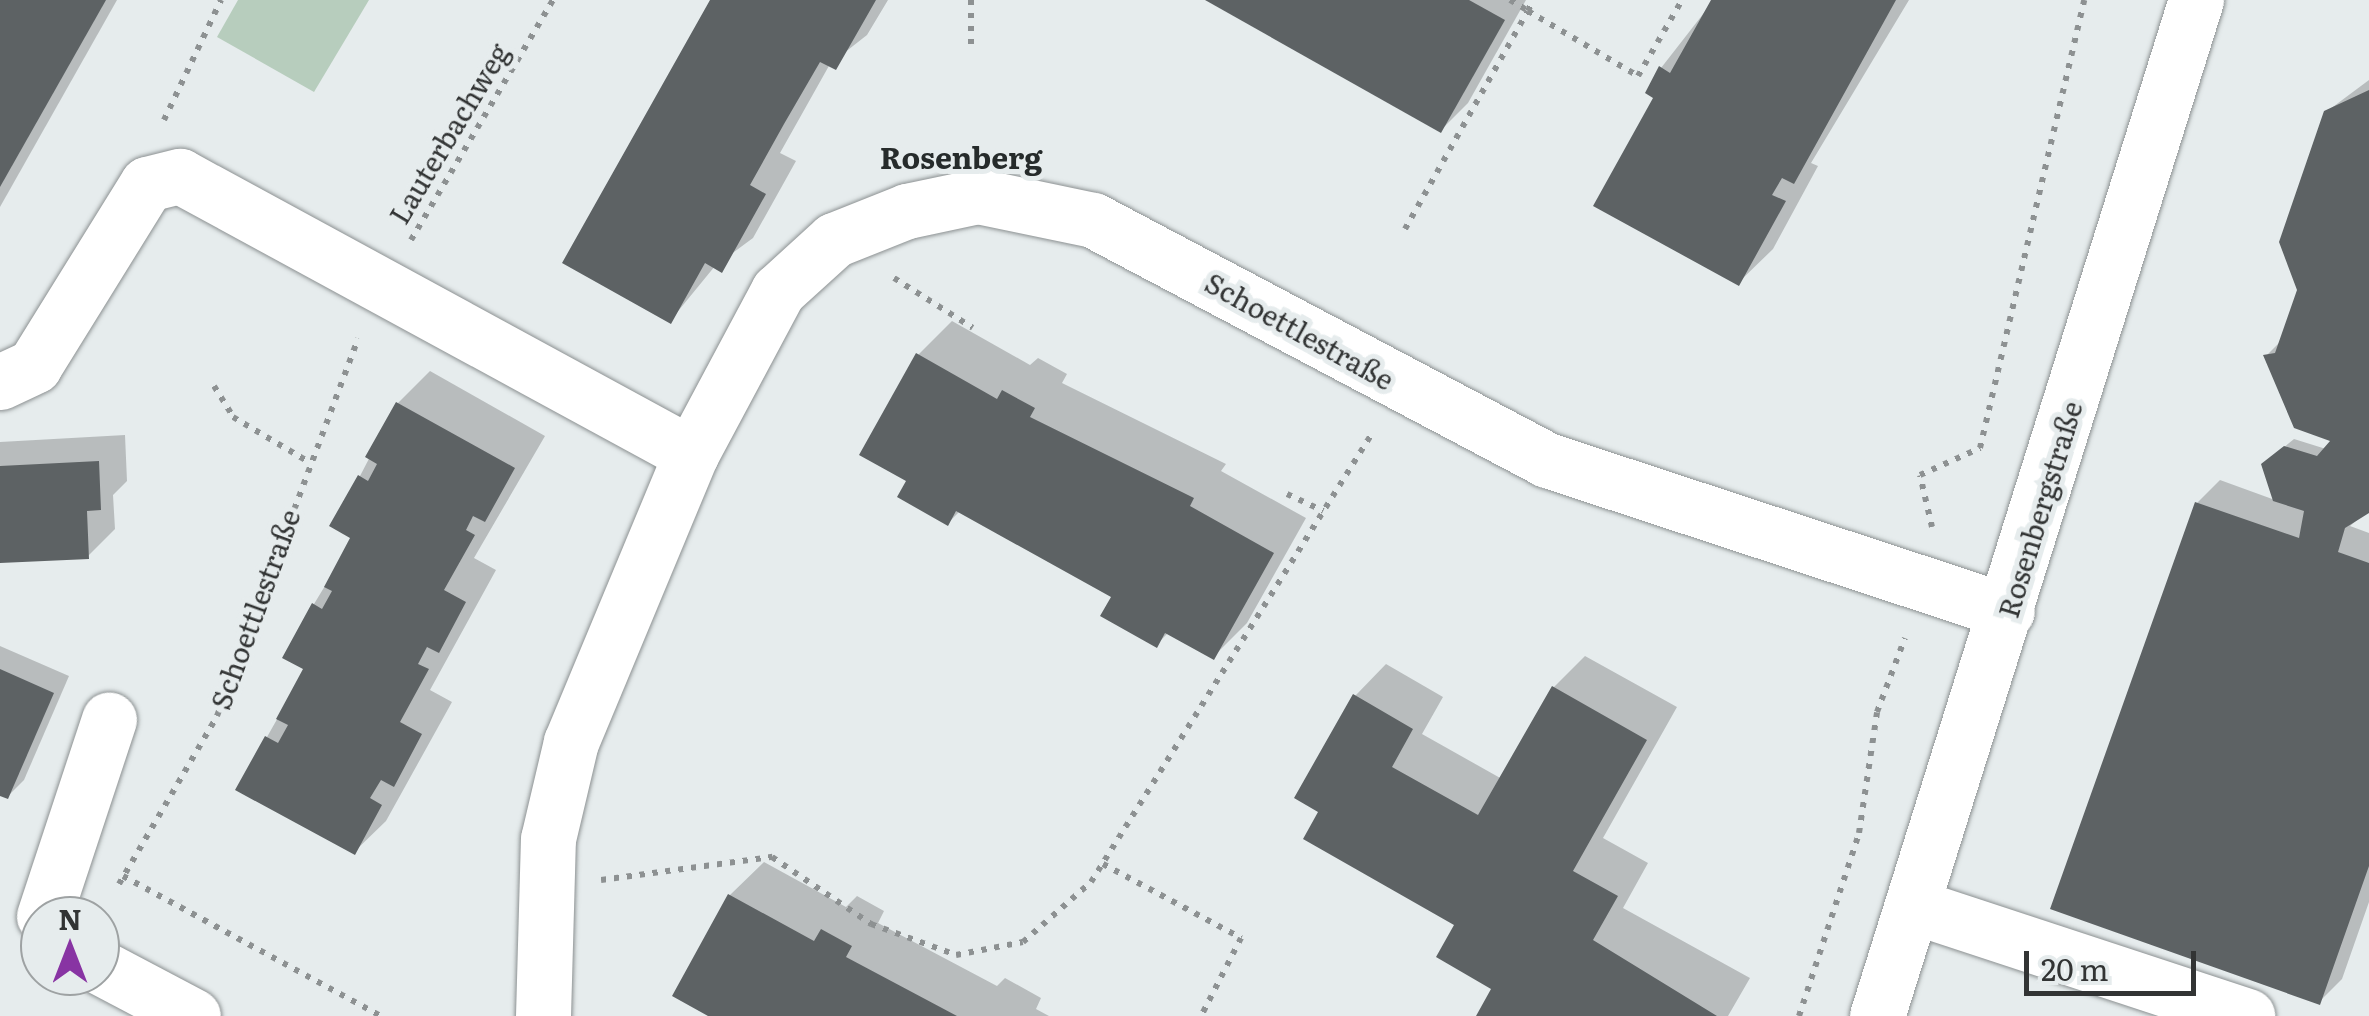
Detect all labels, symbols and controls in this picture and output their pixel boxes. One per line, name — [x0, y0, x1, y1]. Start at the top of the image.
street label: Lauterbachweg — [381, 37, 515, 229]
district label: Rosenberg — [880, 138, 1042, 174]
street label: Schoettlestraße — [1200, 264, 1400, 396]
street label: Rosenbergstraße — [1990, 397, 2088, 621]
street label: Schoettlestraße — [202, 505, 306, 713]
north arrow — [20, 896, 120, 996]
text: N — [58, 897, 82, 939]
scale bar — [2029, 931, 2202, 993]
text: 20 m — [2041, 946, 2109, 990]

